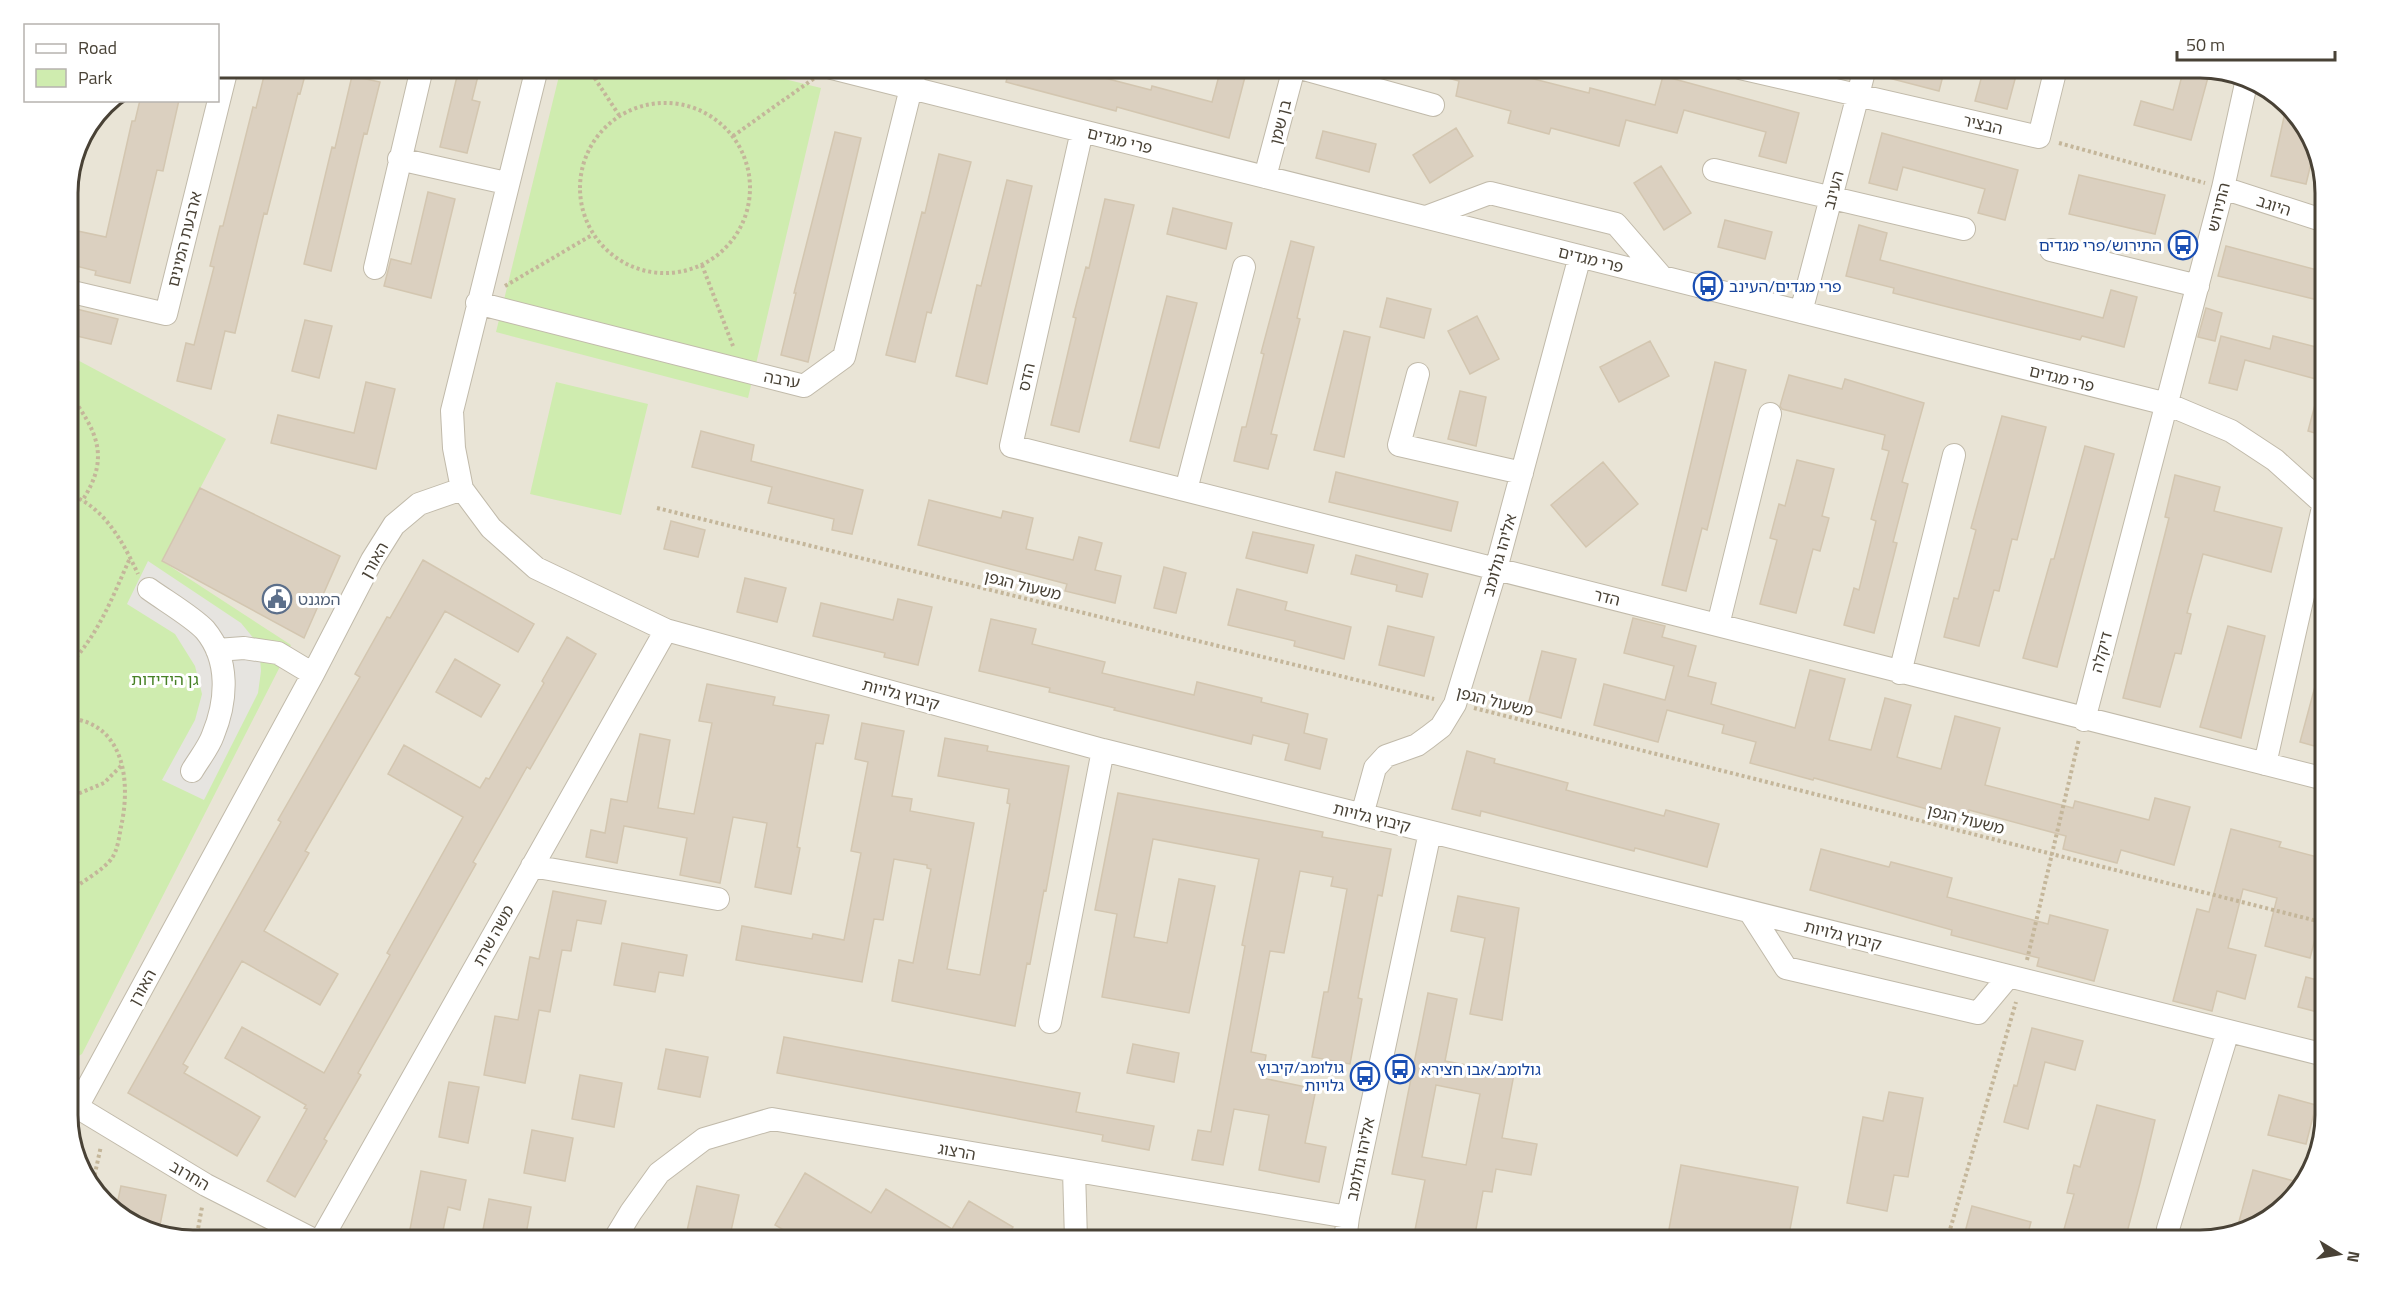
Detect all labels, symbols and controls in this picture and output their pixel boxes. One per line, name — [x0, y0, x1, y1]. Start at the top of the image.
legend — [24, 24, 219, 102]
scale bar — [2177, 24, 2334, 62]
text: 50 m — [2186, 31, 2225, 58]
text: Road — [78, 34, 117, 61]
text: Park — [78, 64, 113, 91]
street label: בן שמן — [1263, 97, 1297, 147]
street label: הבציר — [1961, 108, 2005, 140]
street label: פרי מגדים — [1085, 120, 1155, 160]
street label: העינב — [1816, 168, 1850, 212]
street label: התירוש — [2200, 180, 2236, 234]
street label: היוגב — [2254, 188, 2294, 222]
street label: ארבעת המינים — [161, 189, 207, 289]
bus stop icon: התירוש/פרי מגדים — [2167, 229, 2199, 261]
place label: התירוש/פרי מגדים — [2039, 233, 2162, 257]
street label: פרי מגדים — [1556, 239, 1626, 279]
bus stop icon: פרי מגדים/העינב — [1692, 270, 1724, 302]
place label: פרי מגדים/העינב — [1729, 274, 1842, 298]
street label: פרי מגדים — [2027, 358, 2097, 398]
street label: הדס — [1011, 360, 1041, 394]
street label: ערבה — [762, 364, 802, 394]
street label: אליהו גולומב — [1476, 511, 1522, 599]
street label: האורן — [354, 537, 394, 583]
street label: משעול הגפן — [982, 564, 1064, 606]
street label: הדר — [1591, 582, 1623, 612]
public building icon: המגנט — [261, 583, 293, 615]
place label: המגנט — [298, 587, 341, 611]
street label: דיקלה — [2084, 628, 2118, 675]
park label: גן הידידות — [131, 667, 199, 691]
street label: קיבוץ גלויות — [860, 672, 942, 716]
street label: משעול הגפן — [1454, 680, 1536, 722]
street label: קיבוץ גלויות — [1331, 796, 1413, 838]
street label: משעול הגפן — [1925, 798, 2007, 840]
street label: משה שרת — [466, 900, 520, 970]
street label: קיבוץ גלויות — [1802, 914, 1884, 956]
street label: האורן — [122, 964, 162, 1010]
bus stop icon: גולומב/אבו חצירא — [1384, 1053, 1416, 1085]
place label: גולומב/קיבוץ גלויות — [1258, 1055, 1344, 1097]
place label: גולומב/אבו חצירא — [1421, 1057, 1541, 1081]
bus stop icon: גולומב/קיבוץ גלויות — [1349, 1060, 1381, 1092]
street label: אליהו גולומב — [1339, 1115, 1381, 1203]
street label: הרצוג — [936, 1136, 978, 1166]
street label: החרוב — [165, 1154, 215, 1196]
north arrow — [2309, 1224, 2369, 1284]
text: N — [2341, 1249, 2367, 1265]

